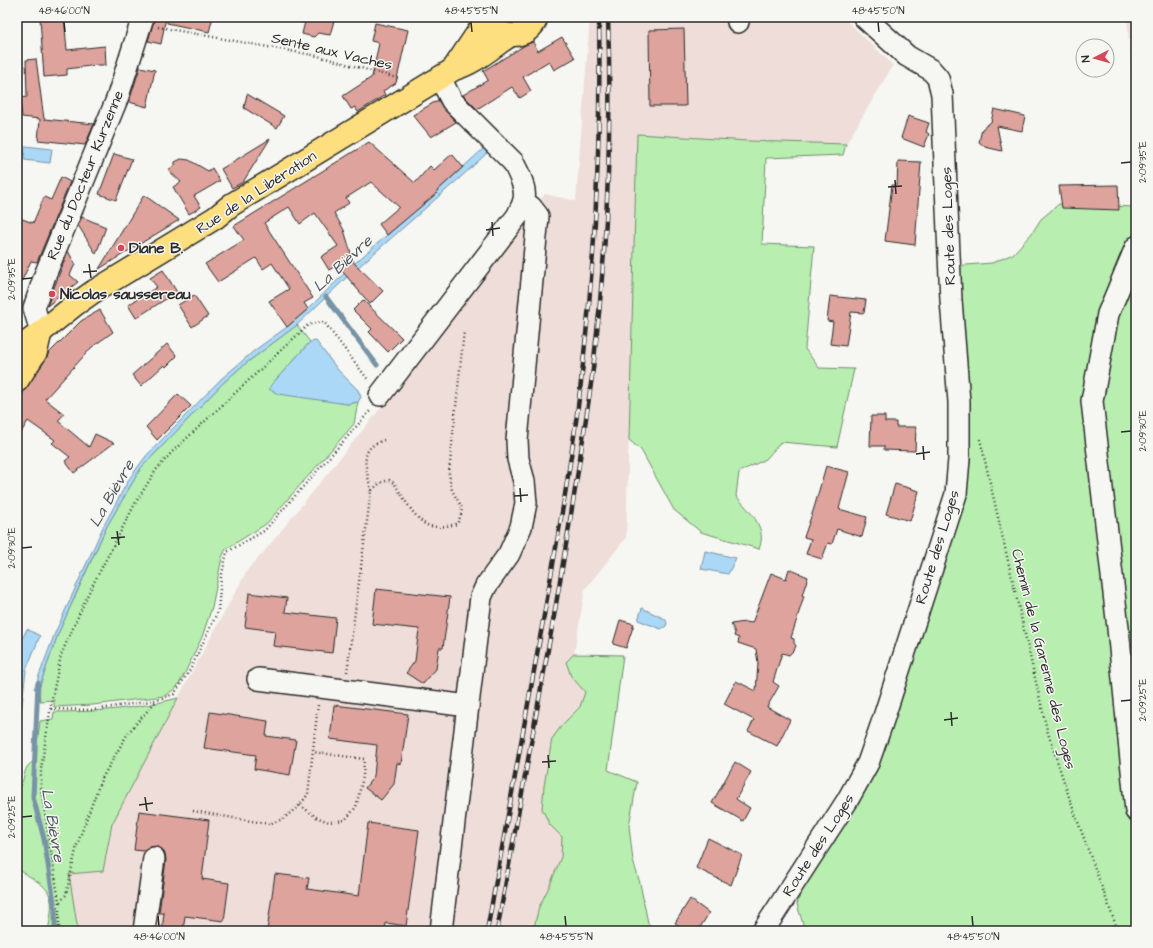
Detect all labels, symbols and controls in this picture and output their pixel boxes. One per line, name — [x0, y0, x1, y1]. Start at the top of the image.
text: 48°46'00"N — [38, 4, 90, 18]
text: 48°45'55"N — [444, 4, 498, 18]
text: 48°45'50"N — [851, 4, 905, 18]
street label: Sente aux Vaches — [269, 27, 395, 76]
north arrow — [1075, 38, 1115, 78]
text: N — [1078, 55, 1093, 63]
street label: Rue du Docteur Kurzenne — [42, 87, 129, 263]
text: 2°09'35"E — [1136, 141, 1150, 183]
street label: Rue de la Libération — [192, 145, 321, 239]
street label: Route des Loges — [936, 166, 962, 286]
water label: La Bièvre — [308, 230, 378, 297]
place label: Diane B. — [129, 238, 183, 259]
marker: Diane B. — [116, 243, 126, 253]
text: 2°09'35"E — [5, 258, 19, 300]
place label: Nicolas saussereau — [60, 284, 191, 305]
marker: Nicolas saussereau — [47, 289, 57, 299]
text: 2°09'30"E — [1136, 410, 1150, 452]
water label: La Bièvre — [84, 455, 141, 531]
street label: Route des Loges — [910, 487, 966, 607]
text: 2°09'30"E — [5, 527, 19, 569]
street label: Chemin de la Garenne des Loges — [1005, 547, 1081, 772]
text: 2°09'25"E — [1136, 679, 1150, 721]
water label: La Bièvre — [36, 787, 70, 865]
street label: Route des Loges — [777, 789, 861, 901]
text: 2°09'25"E — [5, 796, 19, 838]
text: 48°46'00"N — [133, 930, 185, 944]
text: 48°45'55"N — [539, 930, 593, 944]
text: 48°45'50"N — [946, 930, 1000, 944]

